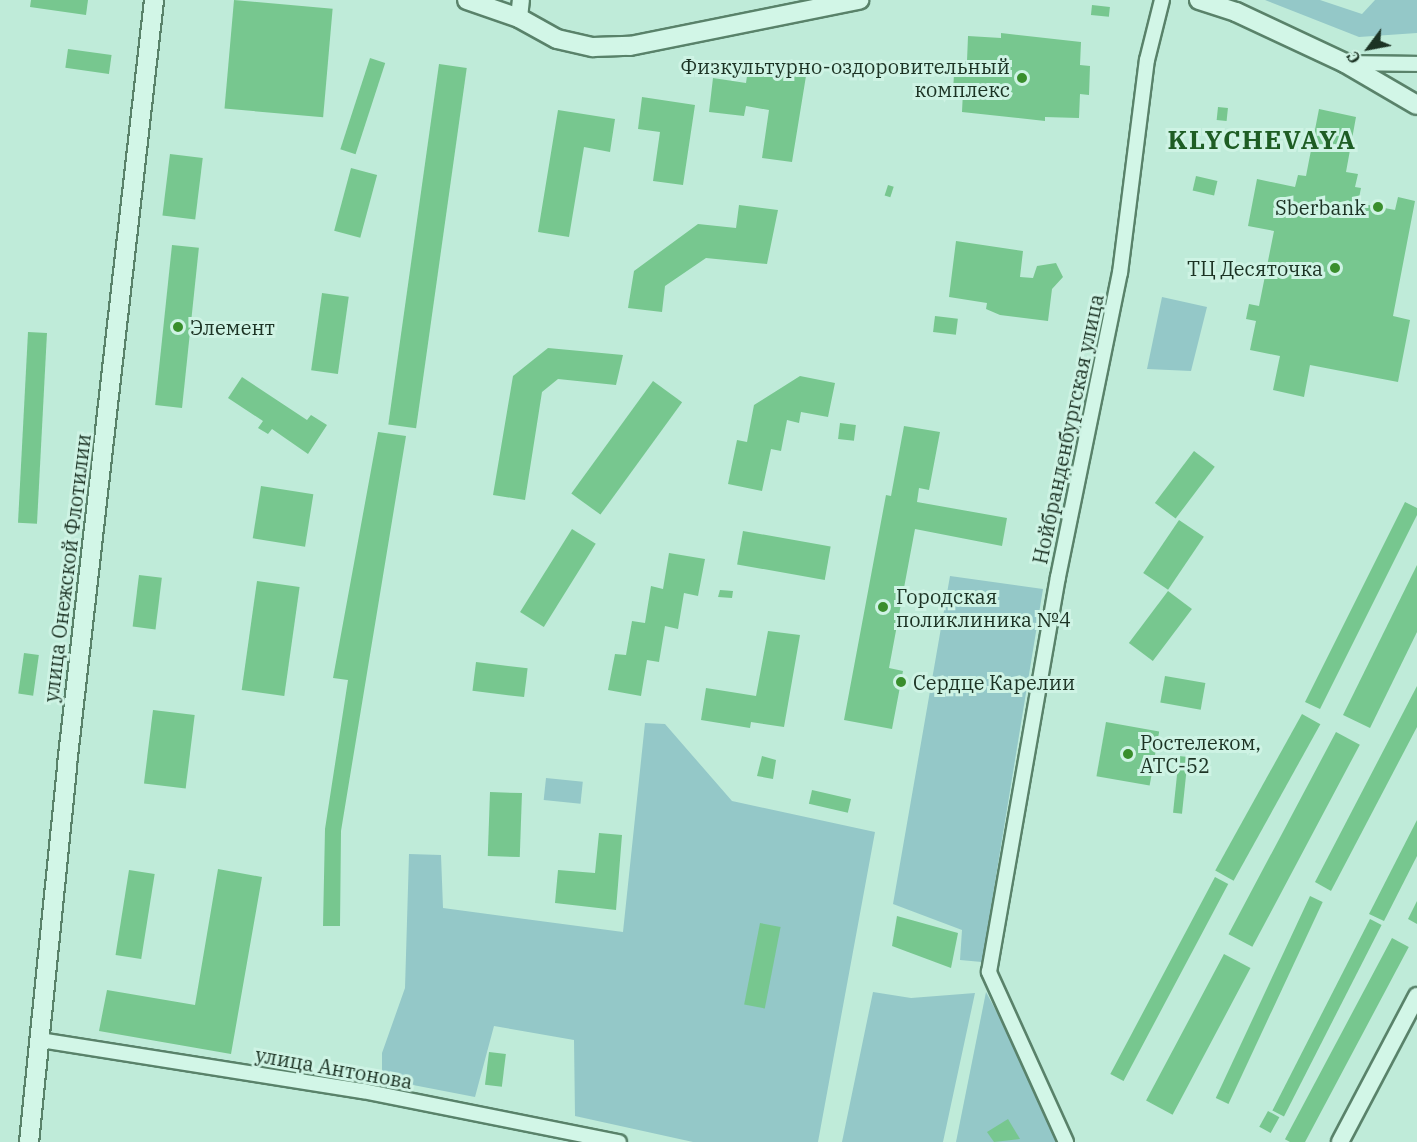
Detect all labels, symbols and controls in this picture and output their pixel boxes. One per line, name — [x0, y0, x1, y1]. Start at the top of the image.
north arrow — [1339, 18, 1399, 78]
text: С — [1342, 48, 1365, 67]
place label: Физкультурно-оздоровительный комплекс — [681, 54, 1010, 101]
marker: Физкультурно-оздоровительный комплекс — [1015, 71, 1029, 85]
district label: KLYCHEVAYA — [1167, 124, 1357, 156]
place label: Sberbank — [1275, 195, 1366, 219]
marker: Sberbank — [1371, 200, 1385, 214]
place label: ТЦ Десяточка — [1187, 256, 1323, 280]
marker: ТЦ Десяточка — [1328, 261, 1342, 275]
street label: Нойбранденбургская улица — [1028, 292, 1108, 566]
place label: Элемент — [190, 315, 275, 339]
marker: Элемент — [171, 320, 185, 334]
street label: улица Онежской Флотилии — [39, 432, 95, 704]
place label: Городская поликлиника №4 — [896, 584, 1071, 631]
marker: Городская поликлиника №4 — [874, 598, 892, 616]
place label: Сердце Карелии — [913, 670, 1075, 694]
marker: Сердце Карелии — [894, 675, 908, 689]
place label: Ростелеком, АТС-52 — [1140, 730, 1261, 777]
marker: Ростелеком, АТС-52 — [1121, 747, 1135, 761]
street label: улица Антонова — [254, 1042, 414, 1094]

